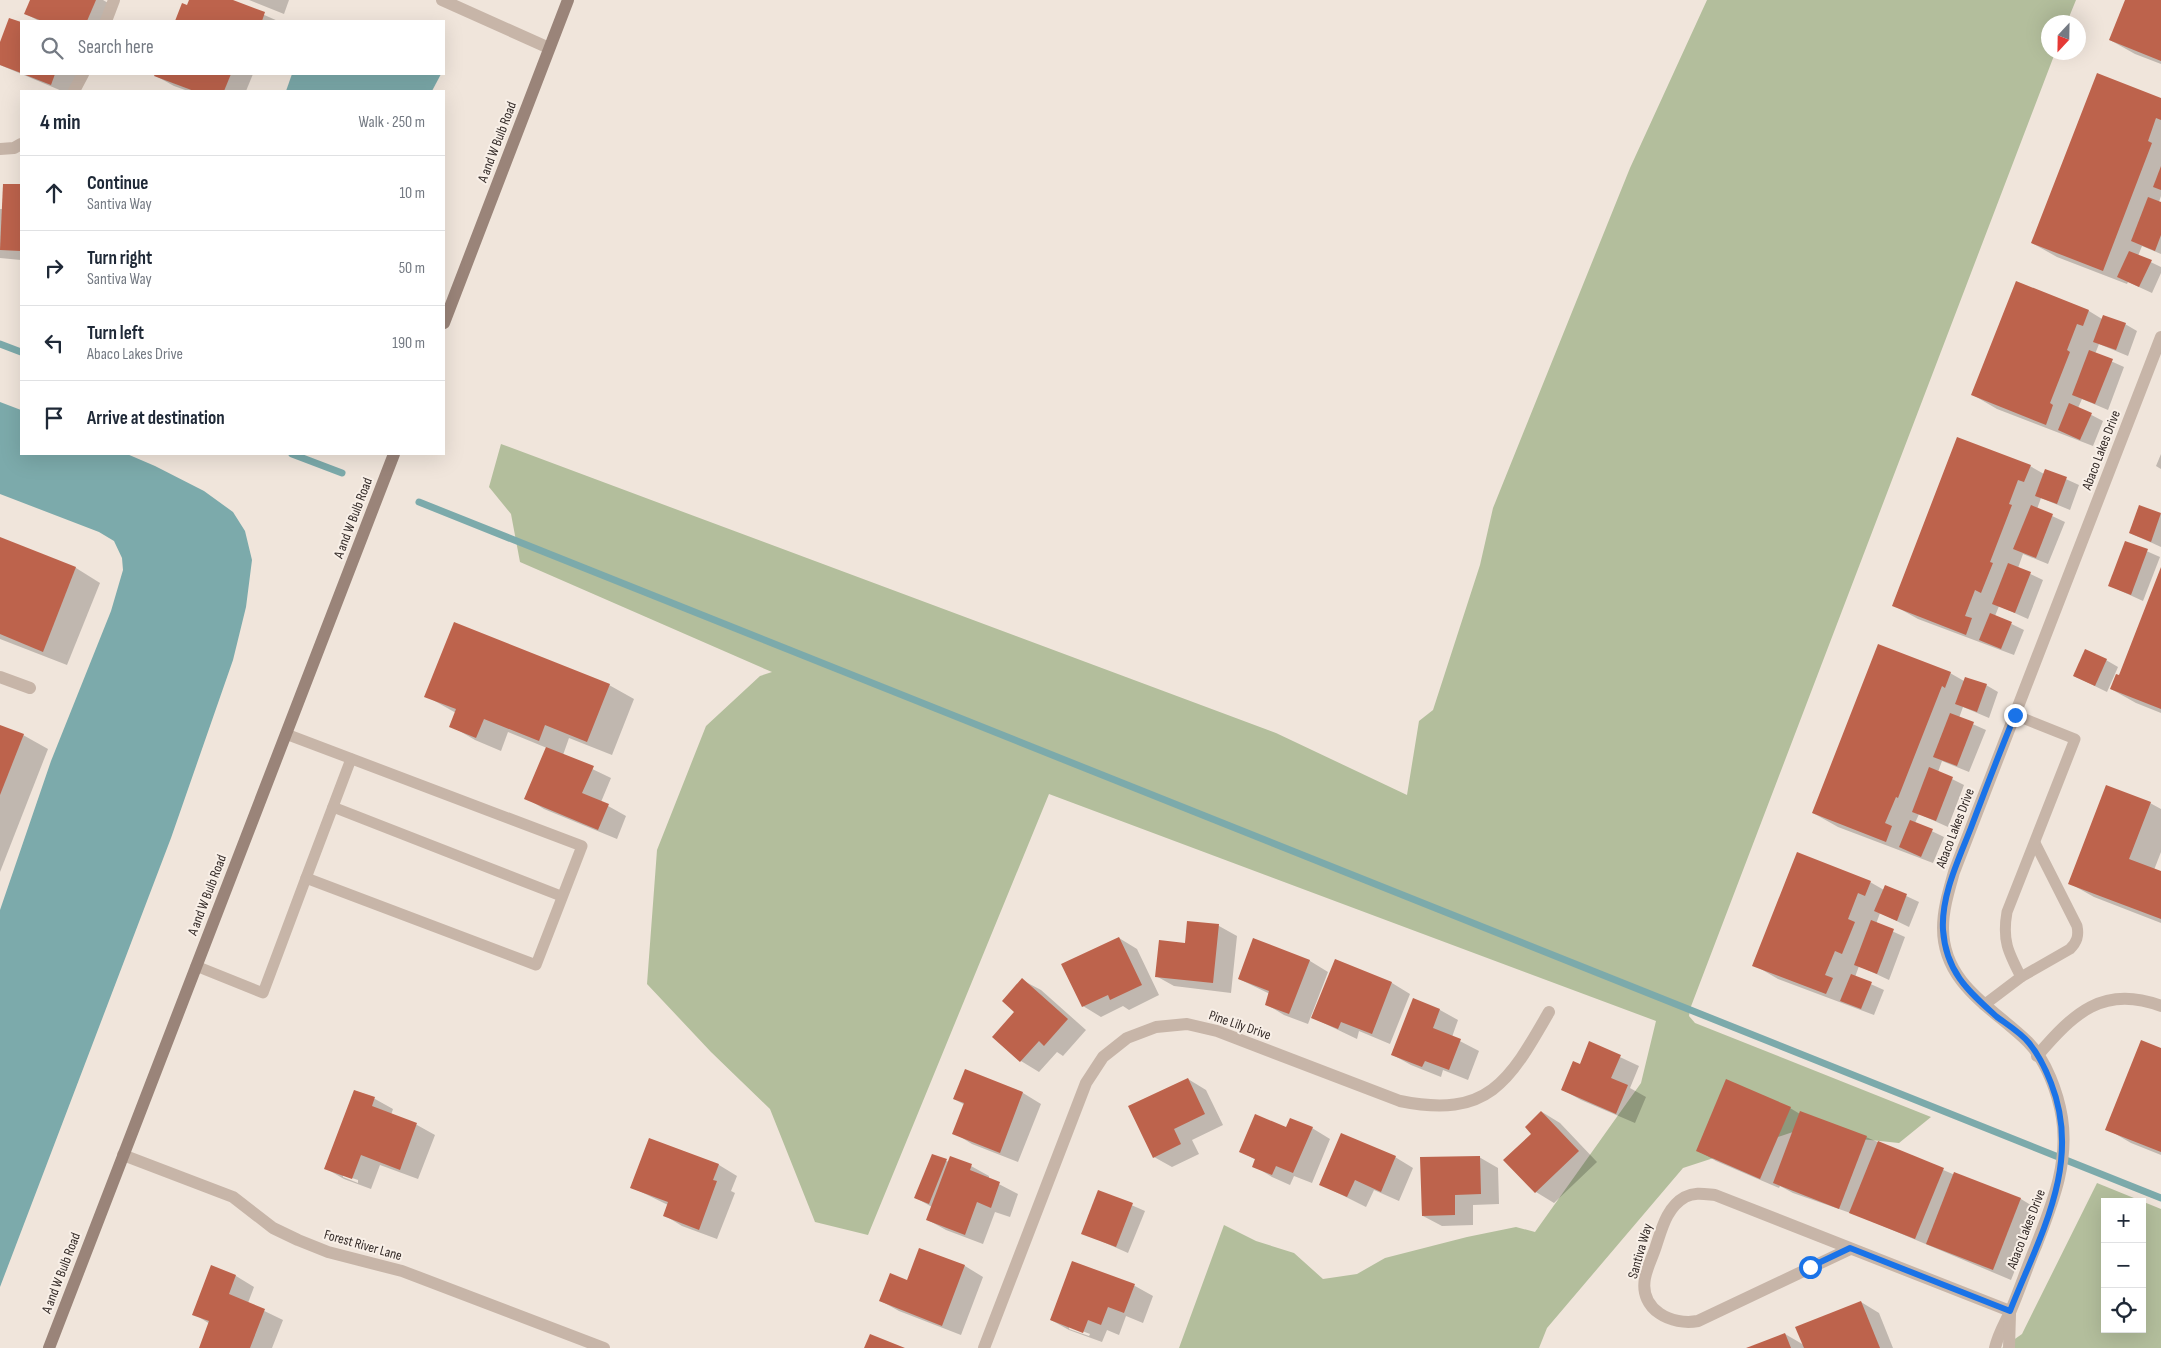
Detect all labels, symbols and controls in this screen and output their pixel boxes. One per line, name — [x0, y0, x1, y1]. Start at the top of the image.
north arrow — [2041, 15, 2086, 60]
search box — [20, 20, 445, 75]
icon: search — [38, 34, 66, 62]
text: Search here — [78, 36, 154, 59]
street label: A and W Bulb Road — [473, 99, 520, 186]
text: 4 min — [40, 110, 81, 135]
text: Walk · 250 m — [359, 113, 425, 132]
text: Continue — [87, 172, 148, 195]
icon: ahead — [40, 179, 68, 207]
text: 10 m — [399, 184, 425, 203]
text: Santiva Way — [87, 195, 152, 214]
text: Turn right — [87, 247, 152, 270]
icon: right — [40, 254, 68, 282]
text: 50 m — [399, 259, 425, 278]
text: Santiva Way — [87, 270, 152, 289]
text: Turn left — [87, 322, 144, 345]
icon: left — [40, 329, 68, 357]
text: 190 m — [392, 334, 425, 353]
text: Abaco Lakes Drive — [87, 345, 183, 364]
icon: arrive — [40, 404, 68, 432]
text: Arrive at destination — [87, 407, 225, 430]
street label: Abaco Lakes Drive — [2078, 408, 2124, 493]
street label: A and W Bulb Road — [329, 475, 376, 562]
route end — [2004, 704, 2027, 727]
street label: Abaco Lakes Drive — [1932, 786, 1978, 871]
street label: A and W Bulb Road — [183, 852, 230, 939]
street label: Pine Lily Drive — [1207, 1006, 1273, 1044]
street label: Abaco Lakes Drive — [2003, 1187, 2049, 1272]
map controls — [2101, 1198, 2146, 1333]
button: + — [2101, 1198, 2146, 1243]
street label: Santiva Way — [1624, 1221, 1656, 1281]
street label: Forest River Lane — [322, 1226, 404, 1264]
street label: A and W Bulb Road — [37, 1230, 84, 1317]
button: − — [2101, 1243, 2146, 1288]
route start — [1799, 1256, 1822, 1279]
button: locate — [2101, 1288, 2146, 1333]

